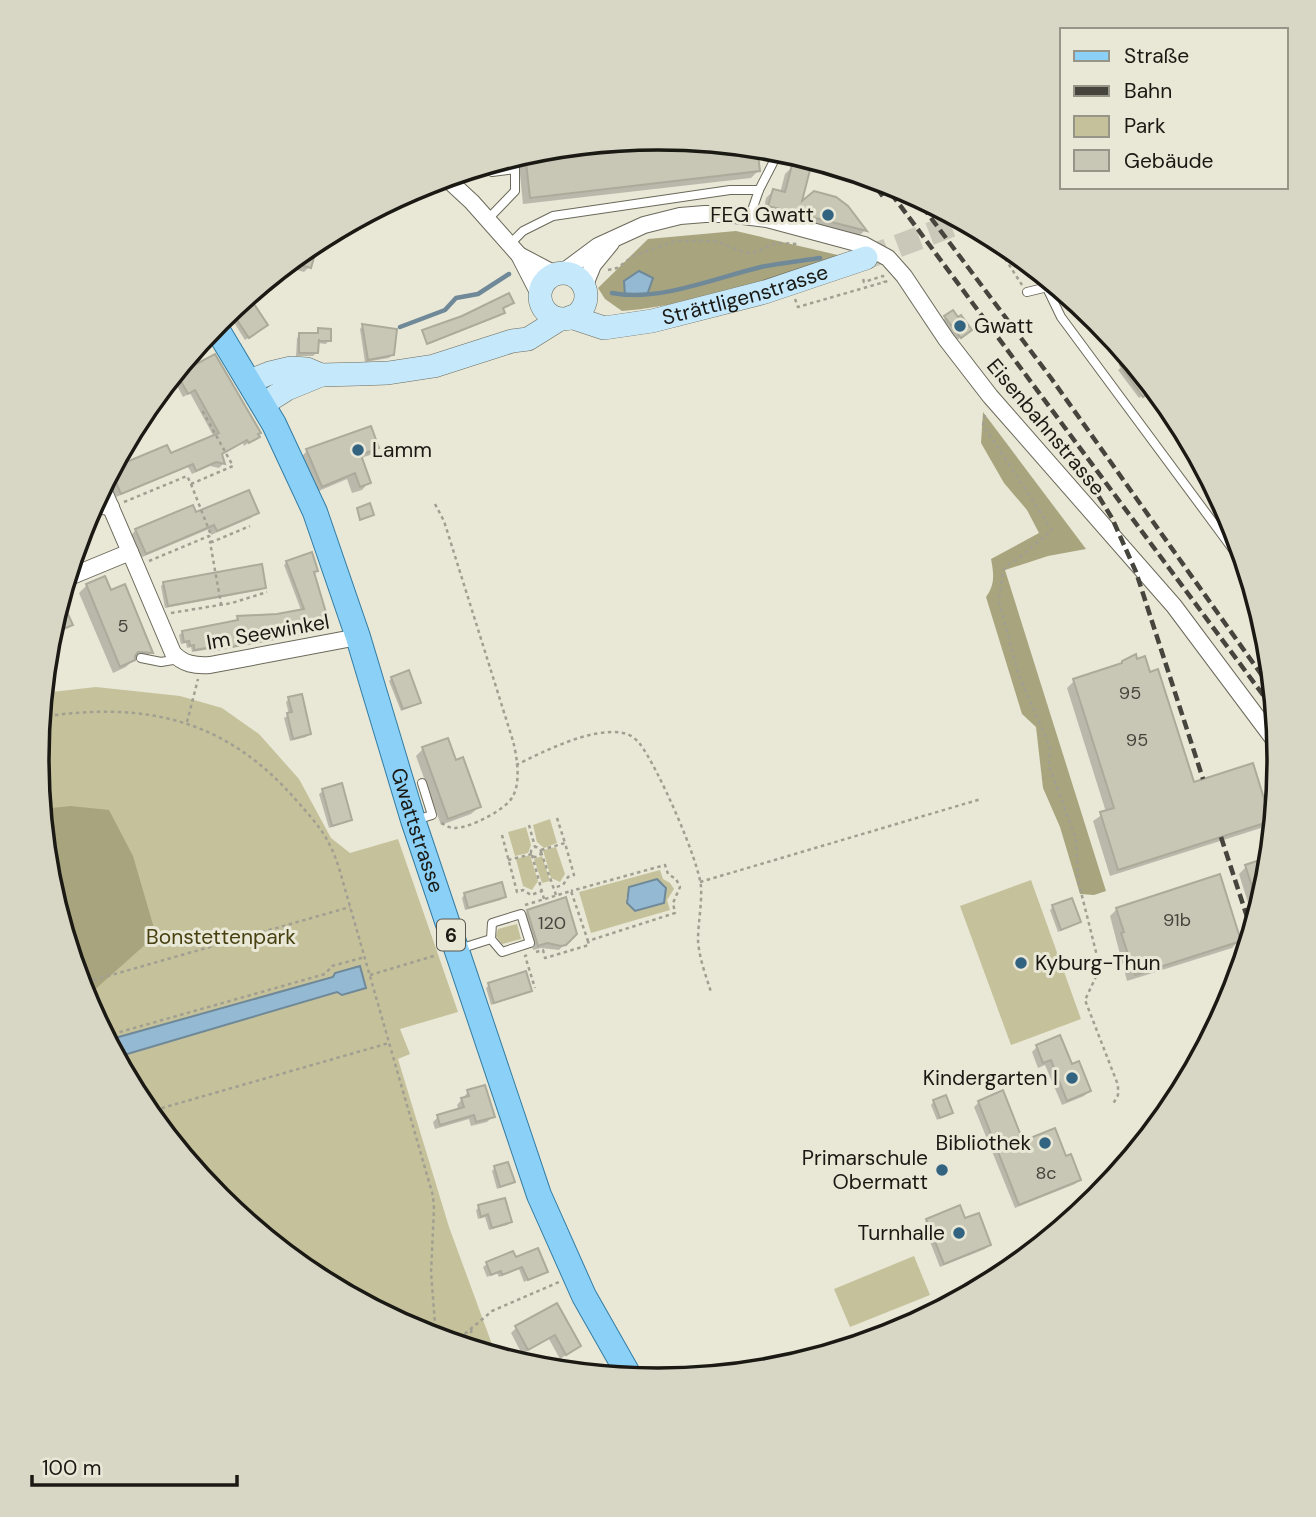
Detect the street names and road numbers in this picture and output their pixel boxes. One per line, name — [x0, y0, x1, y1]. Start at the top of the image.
street label: Strättligenstrasse — [659, 258, 832, 332]
street label: Eisenbahnstrasse — [980, 353, 1112, 501]
street label: Im Seewinkel — [204, 607, 332, 657]
street label: Gwattstrasse — [384, 764, 450, 896]
road number: 6 — [437, 920, 465, 951]

